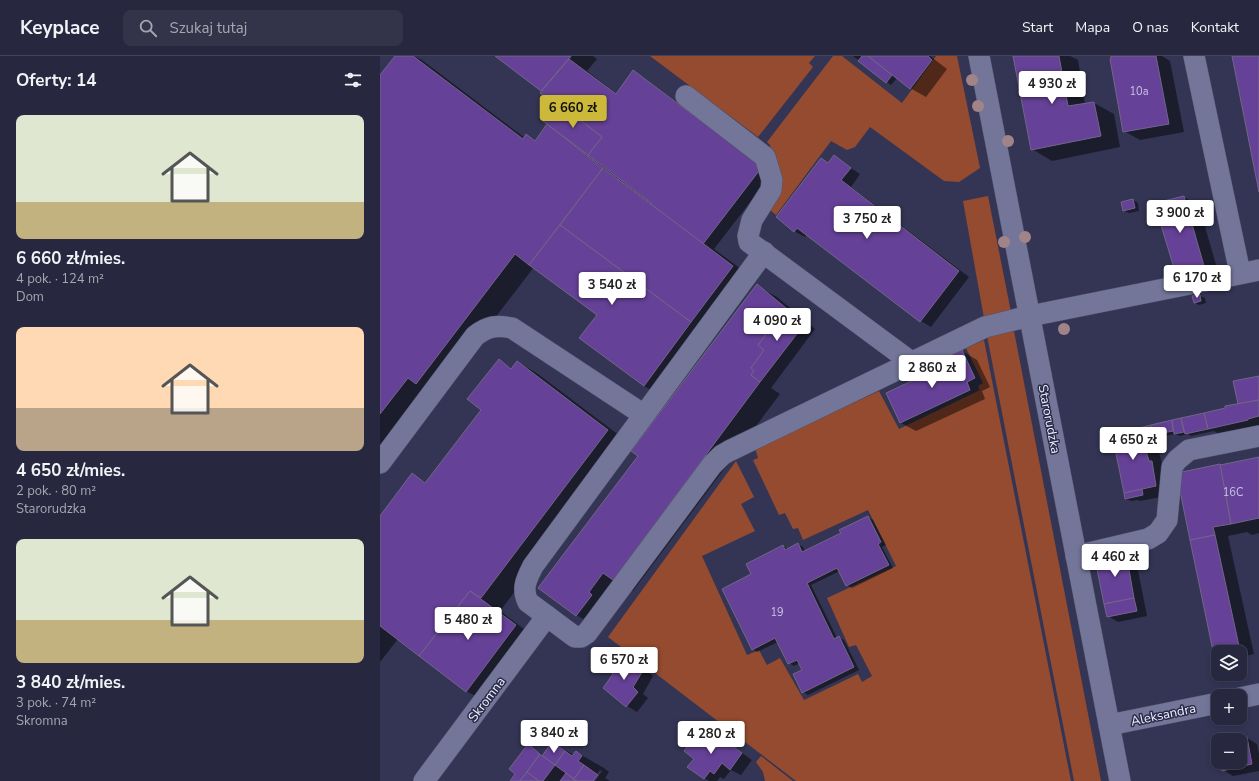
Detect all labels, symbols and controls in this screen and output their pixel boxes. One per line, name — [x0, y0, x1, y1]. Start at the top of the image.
search box — [123, 10, 403, 46]
text: Keyplace — [20, 15, 99, 41]
icon: search — [137, 17, 159, 39]
text: Szukaj tutaj — [169, 18, 247, 38]
text: Start — [1022, 18, 1053, 37]
text: Mapa — [1075, 18, 1110, 37]
text: O nas — [1132, 18, 1169, 37]
text: Kontakt — [1191, 18, 1239, 37]
text: Oferty: 14 — [16, 69, 96, 92]
icon: filters — [342, 69, 364, 91]
pin: 4 930 zł — [1011, 71, 1093, 105]
text: 4 930 zł — [1028, 75, 1076, 93]
house number: 10a — [1129, 84, 1149, 99]
pin: 6 660 zł — [532, 95, 614, 129]
text: 6 660 zł — [549, 99, 597, 117]
icon: home — [154, 141, 226, 213]
pin: 3 900 zł — [1139, 200, 1221, 234]
text: 3 900 zł — [1156, 204, 1204, 222]
pin: 3 750 zł — [826, 206, 908, 240]
text: 3 750 zł — [843, 210, 891, 228]
text: 6 660 zł/mies. — [16, 247, 125, 270]
pin: 6 170 zł — [1156, 265, 1238, 299]
text: 6 170 zł — [1173, 269, 1221, 287]
text: 4 pok. · 124 m² — [16, 270, 104, 288]
pin: 3 540 zł — [571, 272, 653, 306]
text: 3 540 zł — [588, 276, 636, 294]
text: Dom — [16, 288, 44, 306]
pin: 4 090 zł — [736, 308, 818, 342]
text: 4 090 zł — [753, 312, 801, 330]
icon: home — [154, 353, 226, 425]
pin: 2 860 zł — [891, 355, 973, 389]
text: 2 860 zł — [908, 359, 956, 377]
street label: Starorudzka — [1033, 383, 1065, 455]
pin: 4 650 zł — [1092, 427, 1174, 461]
text: 4 650 zł — [1109, 431, 1157, 449]
text: 4 650 zł/mies. — [16, 459, 125, 482]
text: 2 pok. · 80 m² — [16, 482, 96, 500]
house number: 16C — [1223, 485, 1243, 500]
text: Starorudzka — [16, 500, 86, 518]
pin: 4 460 zł — [1074, 544, 1156, 578]
text: 4 460 zł — [1091, 548, 1139, 566]
icon: home — [154, 565, 226, 637]
house number: 19 — [770, 605, 784, 620]
pin: 5 480 zł — [427, 607, 509, 641]
text: 5 480 zł — [444, 611, 492, 629]
map controls — [1211, 645, 1247, 769]
button: layers — [1211, 645, 1247, 681]
pin: 6 570 zł — [583, 647, 665, 681]
text: 6 570 zł — [600, 651, 648, 669]
text: 3 840 zł/mies. — [16, 671, 125, 694]
street label: Skromna — [464, 674, 510, 726]
button: + — [1211, 689, 1247, 725]
text: 3 pok. · 74 m² — [16, 694, 96, 712]
street label: Aleksandra — [1129, 699, 1197, 731]
text: Skromna — [16, 712, 68, 730]
pin: 3 840 zł — [513, 720, 595, 754]
pin: 4 280 zł — [670, 721, 752, 755]
text: 3 840 zł — [530, 724, 578, 742]
text: 4 280 zł — [687, 725, 735, 743]
button: − — [1211, 733, 1247, 769]

